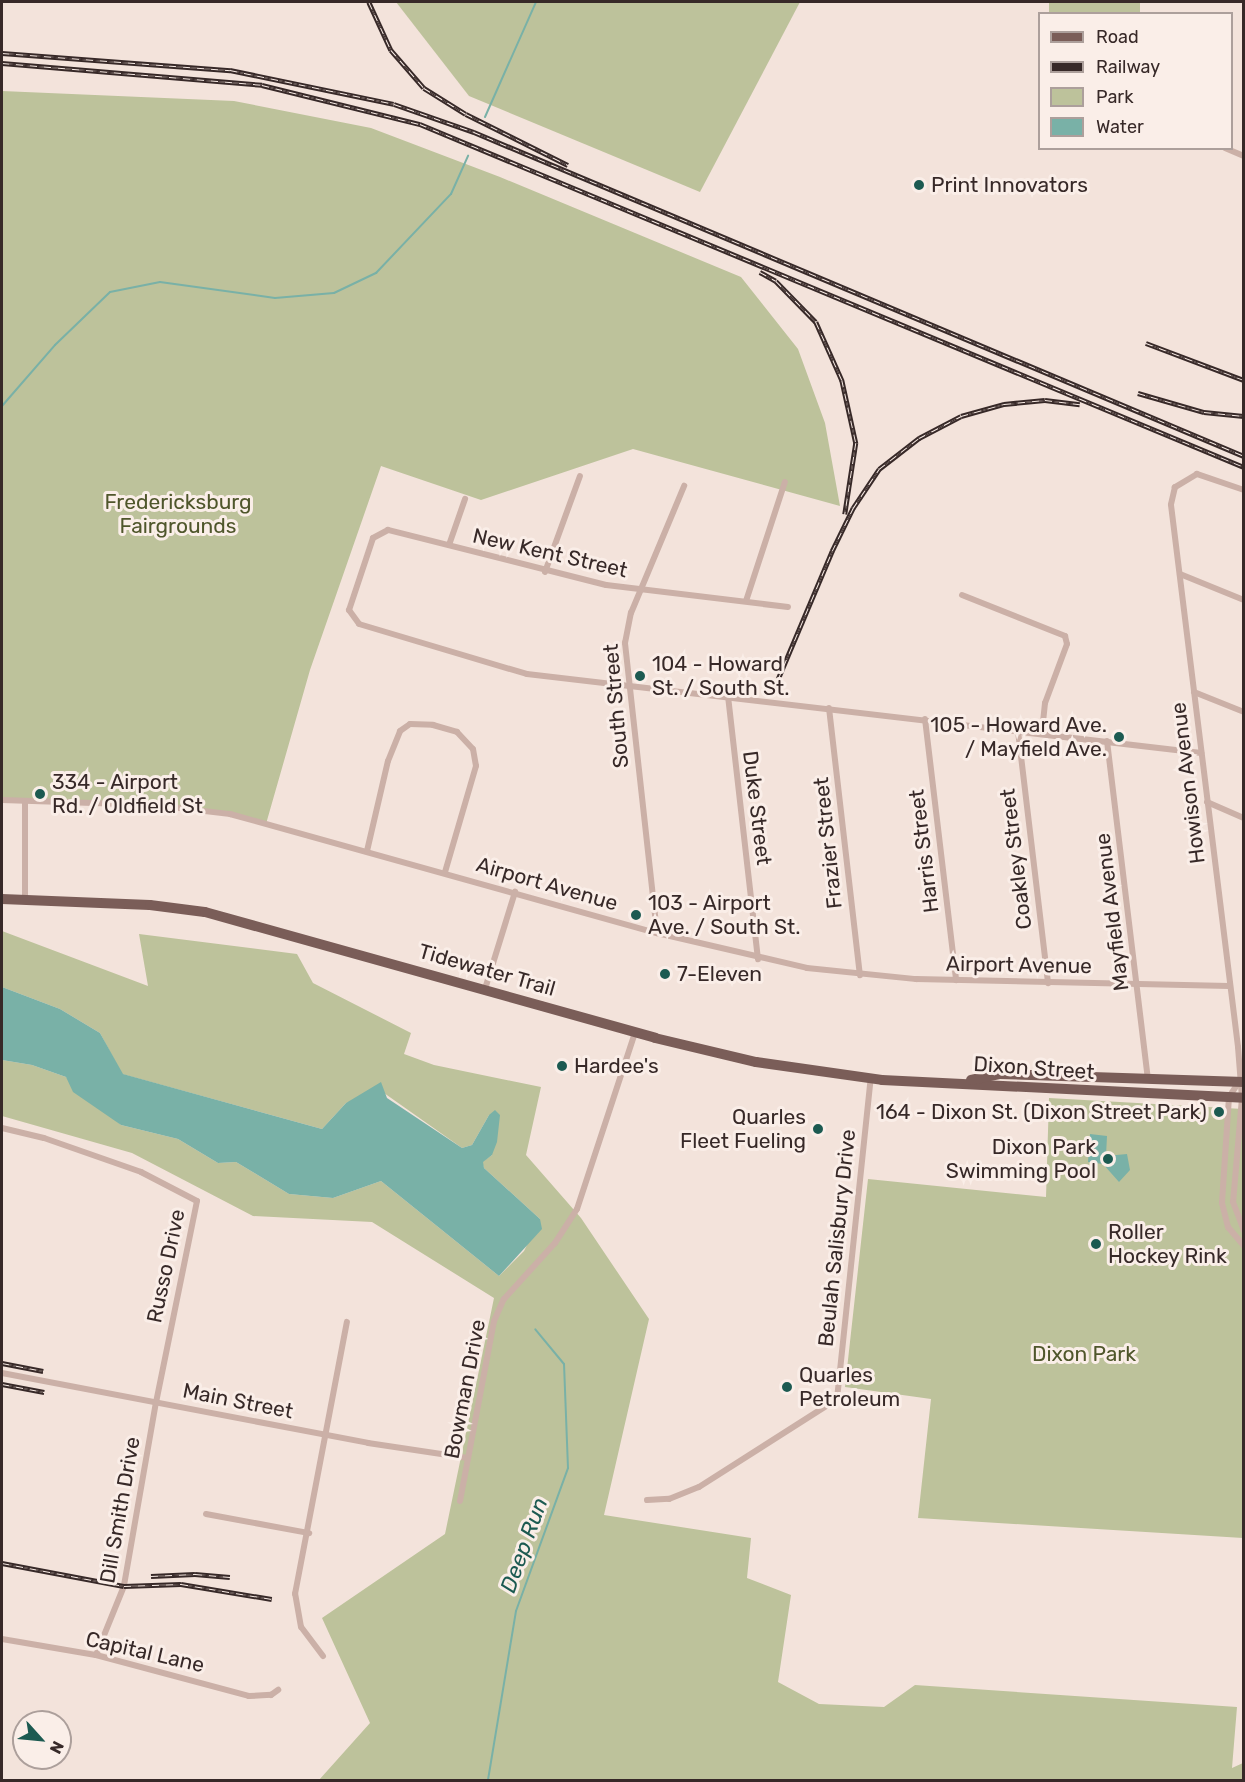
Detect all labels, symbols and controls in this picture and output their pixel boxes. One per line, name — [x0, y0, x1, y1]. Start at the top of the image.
legend — [1038, 12, 1233, 150]
text: Road — [1096, 26, 1139, 48]
text: Railway — [1096, 56, 1160, 78]
text: Park — [1096, 86, 1133, 108]
text: Water — [1096, 116, 1144, 138]
place label: Print Innovators — [931, 172, 1088, 198]
marker: Print Innovators — [912, 178, 926, 192]
park label: Fredericksburg Fairgrounds — [104, 489, 252, 539]
street label: New Kent Street — [470, 523, 630, 583]
street label: South Street — [598, 643, 634, 769]
place label: 104 - Howard St. / South St. — [652, 651, 789, 701]
marker: 104 - Howard St. / South St. — [633, 669, 647, 683]
street label: Howison Avenue — [1166, 701, 1210, 865]
place label: 105 - Howard Ave. / Mayfield Ave. — [930, 712, 1107, 762]
marker: 105 - Howard Ave. / Mayfield Ave. — [1112, 730, 1126, 744]
street label: Duke Street — [737, 749, 777, 867]
place label: 334 - Airport Rd. / Oldfield St — [52, 769, 203, 819]
street label: Frazier Street — [809, 776, 847, 910]
marker: 334 - Airport Rd. / Oldfield St — [33, 787, 47, 801]
street label: Coakley Street — [995, 787, 1037, 931]
street label: Harris Street — [904, 788, 944, 914]
street label: Mayfield Avenue — [1090, 831, 1134, 993]
street label: Airport Avenue — [473, 852, 621, 916]
place label: 103 - Airport Ave. / South St. — [648, 890, 801, 940]
marker: 103 - Airport Ave. / South St. — [629, 908, 643, 922]
street label: Tidewater Trail — [415, 938, 559, 1002]
street label: Airport Avenue — [945, 951, 1093, 979]
place label: 7-Eleven — [677, 961, 762, 987]
marker: 7-Eleven — [658, 967, 672, 981]
street label: Dixon Street — [973, 1051, 1095, 1085]
place label: Hardee's — [574, 1053, 659, 1079]
marker: Hardee's — [555, 1059, 569, 1073]
place label: 164 - Dixon St. (Dixon Street Park) — [876, 1099, 1207, 1125]
place label: Quarles Fleet Fueling — [680, 1104, 806, 1154]
marker: 164 - Dixon St. (Dixon Street Park) — [1212, 1105, 1226, 1119]
marker: Quarles Fleet Fueling — [811, 1122, 825, 1136]
street label: Beulah Salisbury Drive — [813, 1128, 861, 1348]
place label: Dixon Park Swimming Pool — [946, 1134, 1096, 1184]
marker: Dixon Park Swimming Pool — [1101, 1152, 1115, 1166]
street label: Russo Drive — [142, 1207, 190, 1325]
place label: Roller Hockey Rink — [1108, 1219, 1227, 1269]
marker: Roller Hockey Rink — [1089, 1237, 1103, 1251]
street label: Bowman Drive — [439, 1317, 491, 1461]
park label: Dixon Park — [1032, 1341, 1136, 1367]
place label: Quarles Petroleum — [799, 1362, 900, 1412]
street label: Main Street — [181, 1378, 295, 1424]
marker: Quarles Petroleum — [780, 1380, 794, 1394]
street label: Dill Smith Drive — [95, 1435, 145, 1585]
water label: Deep Run — [495, 1494, 553, 1596]
street label: Capital Lane — [83, 1626, 207, 1678]
north arrow — [12, 1710, 72, 1770]
text: N — [46, 1738, 68, 1757]

